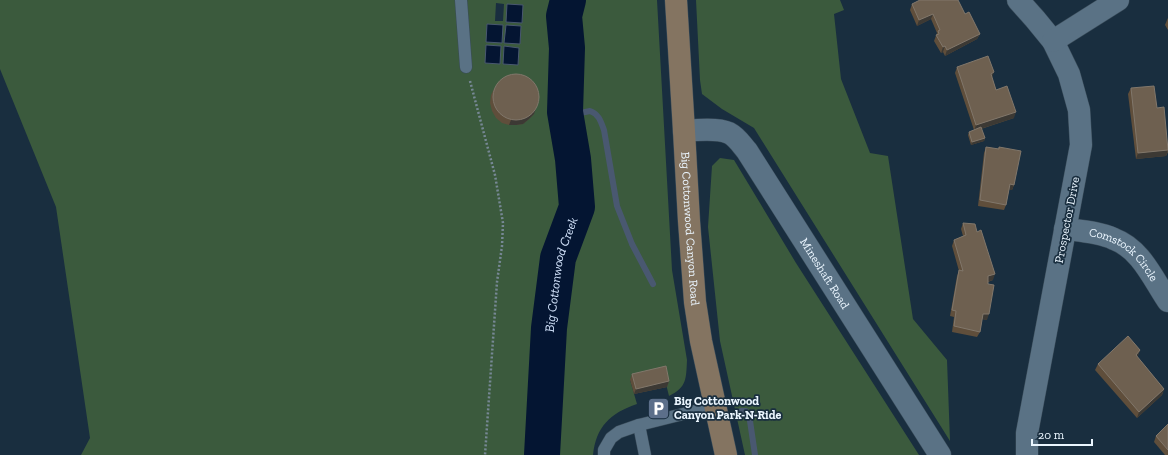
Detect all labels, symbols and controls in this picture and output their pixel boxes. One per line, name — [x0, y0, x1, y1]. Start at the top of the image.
street label: Big Cottonwood Canyon Road — [678, 151, 702, 307]
street label: Prospector Drive — [1052, 175, 1082, 264]
water label: Big Cottonwood Creek — [542, 215, 581, 333]
street label: Comstock Circle — [1088, 225, 1161, 284]
street label: Mineshaft Road — [797, 235, 853, 312]
place label: Big Cottonwood Canyon Park-N-Ride — [674, 394, 781, 422]
parking icon: Big Cottonwood Canyon Park-N-Ride — [646, 395, 672, 421]
scale bar — [1032, 421, 1092, 447]
text: 20 m — [1038, 428, 1065, 442]

